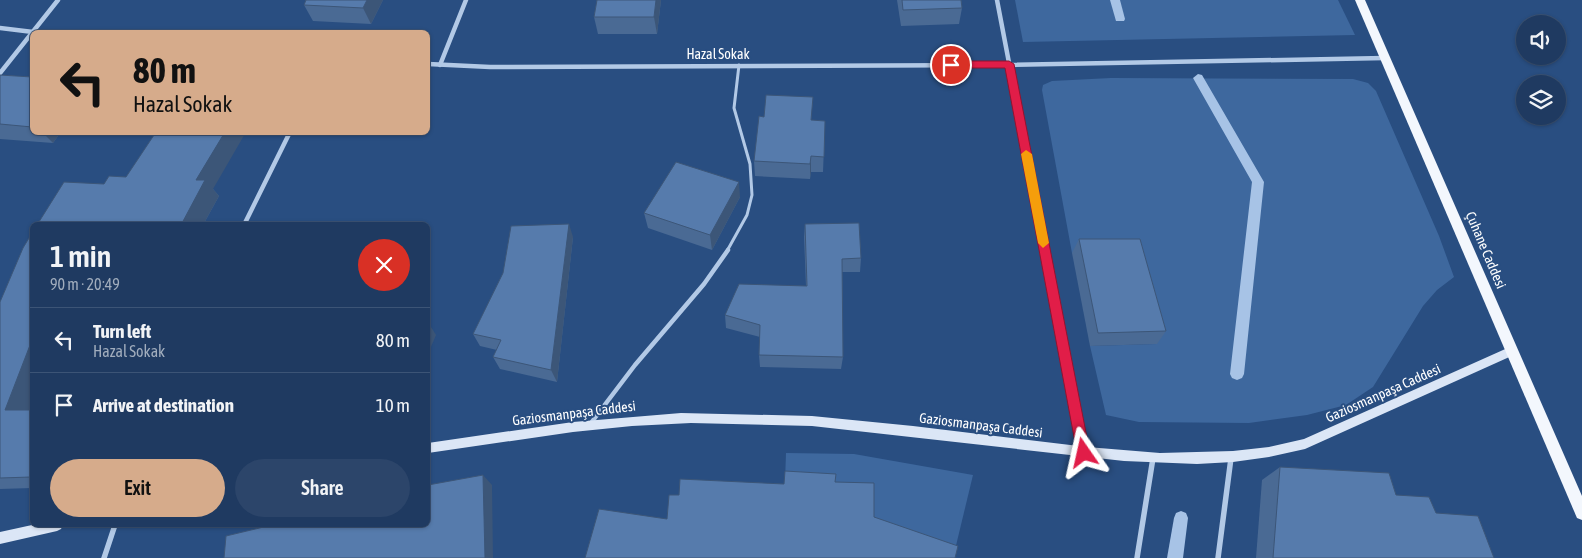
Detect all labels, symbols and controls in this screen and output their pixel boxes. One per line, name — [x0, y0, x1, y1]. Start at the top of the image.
map controls — [1516, 15, 1566, 125]
button: sound — [1516, 15, 1566, 65]
pin — [930, 44, 972, 86]
street label: Hazal Sokak — [686, 46, 750, 62]
icon: left — [50, 50, 115, 115]
text: 80 m — [133, 50, 196, 90]
icon: arrive — [937, 51, 965, 79]
button: layers — [1516, 75, 1566, 125]
text: Hazal Sokak — [133, 91, 232, 117]
street label: Çuhane Caddesi — [1463, 209, 1509, 291]
text: 1 min — [50, 239, 111, 273]
button: close — [358, 239, 410, 291]
text: 90 m · 20:49 — [50, 275, 120, 293]
text: Turn left — [93, 320, 151, 342]
icon: left — [50, 326, 78, 354]
text: 80 m — [376, 329, 410, 351]
text: Hazal Sokak — [93, 342, 165, 360]
street label: Gaziosmanpaşa Caddesi — [1323, 360, 1443, 426]
icon: arrive — [50, 391, 78, 419]
text: Arrive at destination — [93, 394, 234, 416]
text: 10 m — [376, 394, 410, 416]
street label: Gaziosmanpaşa Caddesi — [511, 397, 637, 429]
street label: Gaziosmanpaşa Caddesi — [918, 409, 1044, 441]
position arrow — [1057, 426, 1109, 478]
button: Exit — [50, 459, 225, 517]
button: Share — [235, 459, 410, 517]

